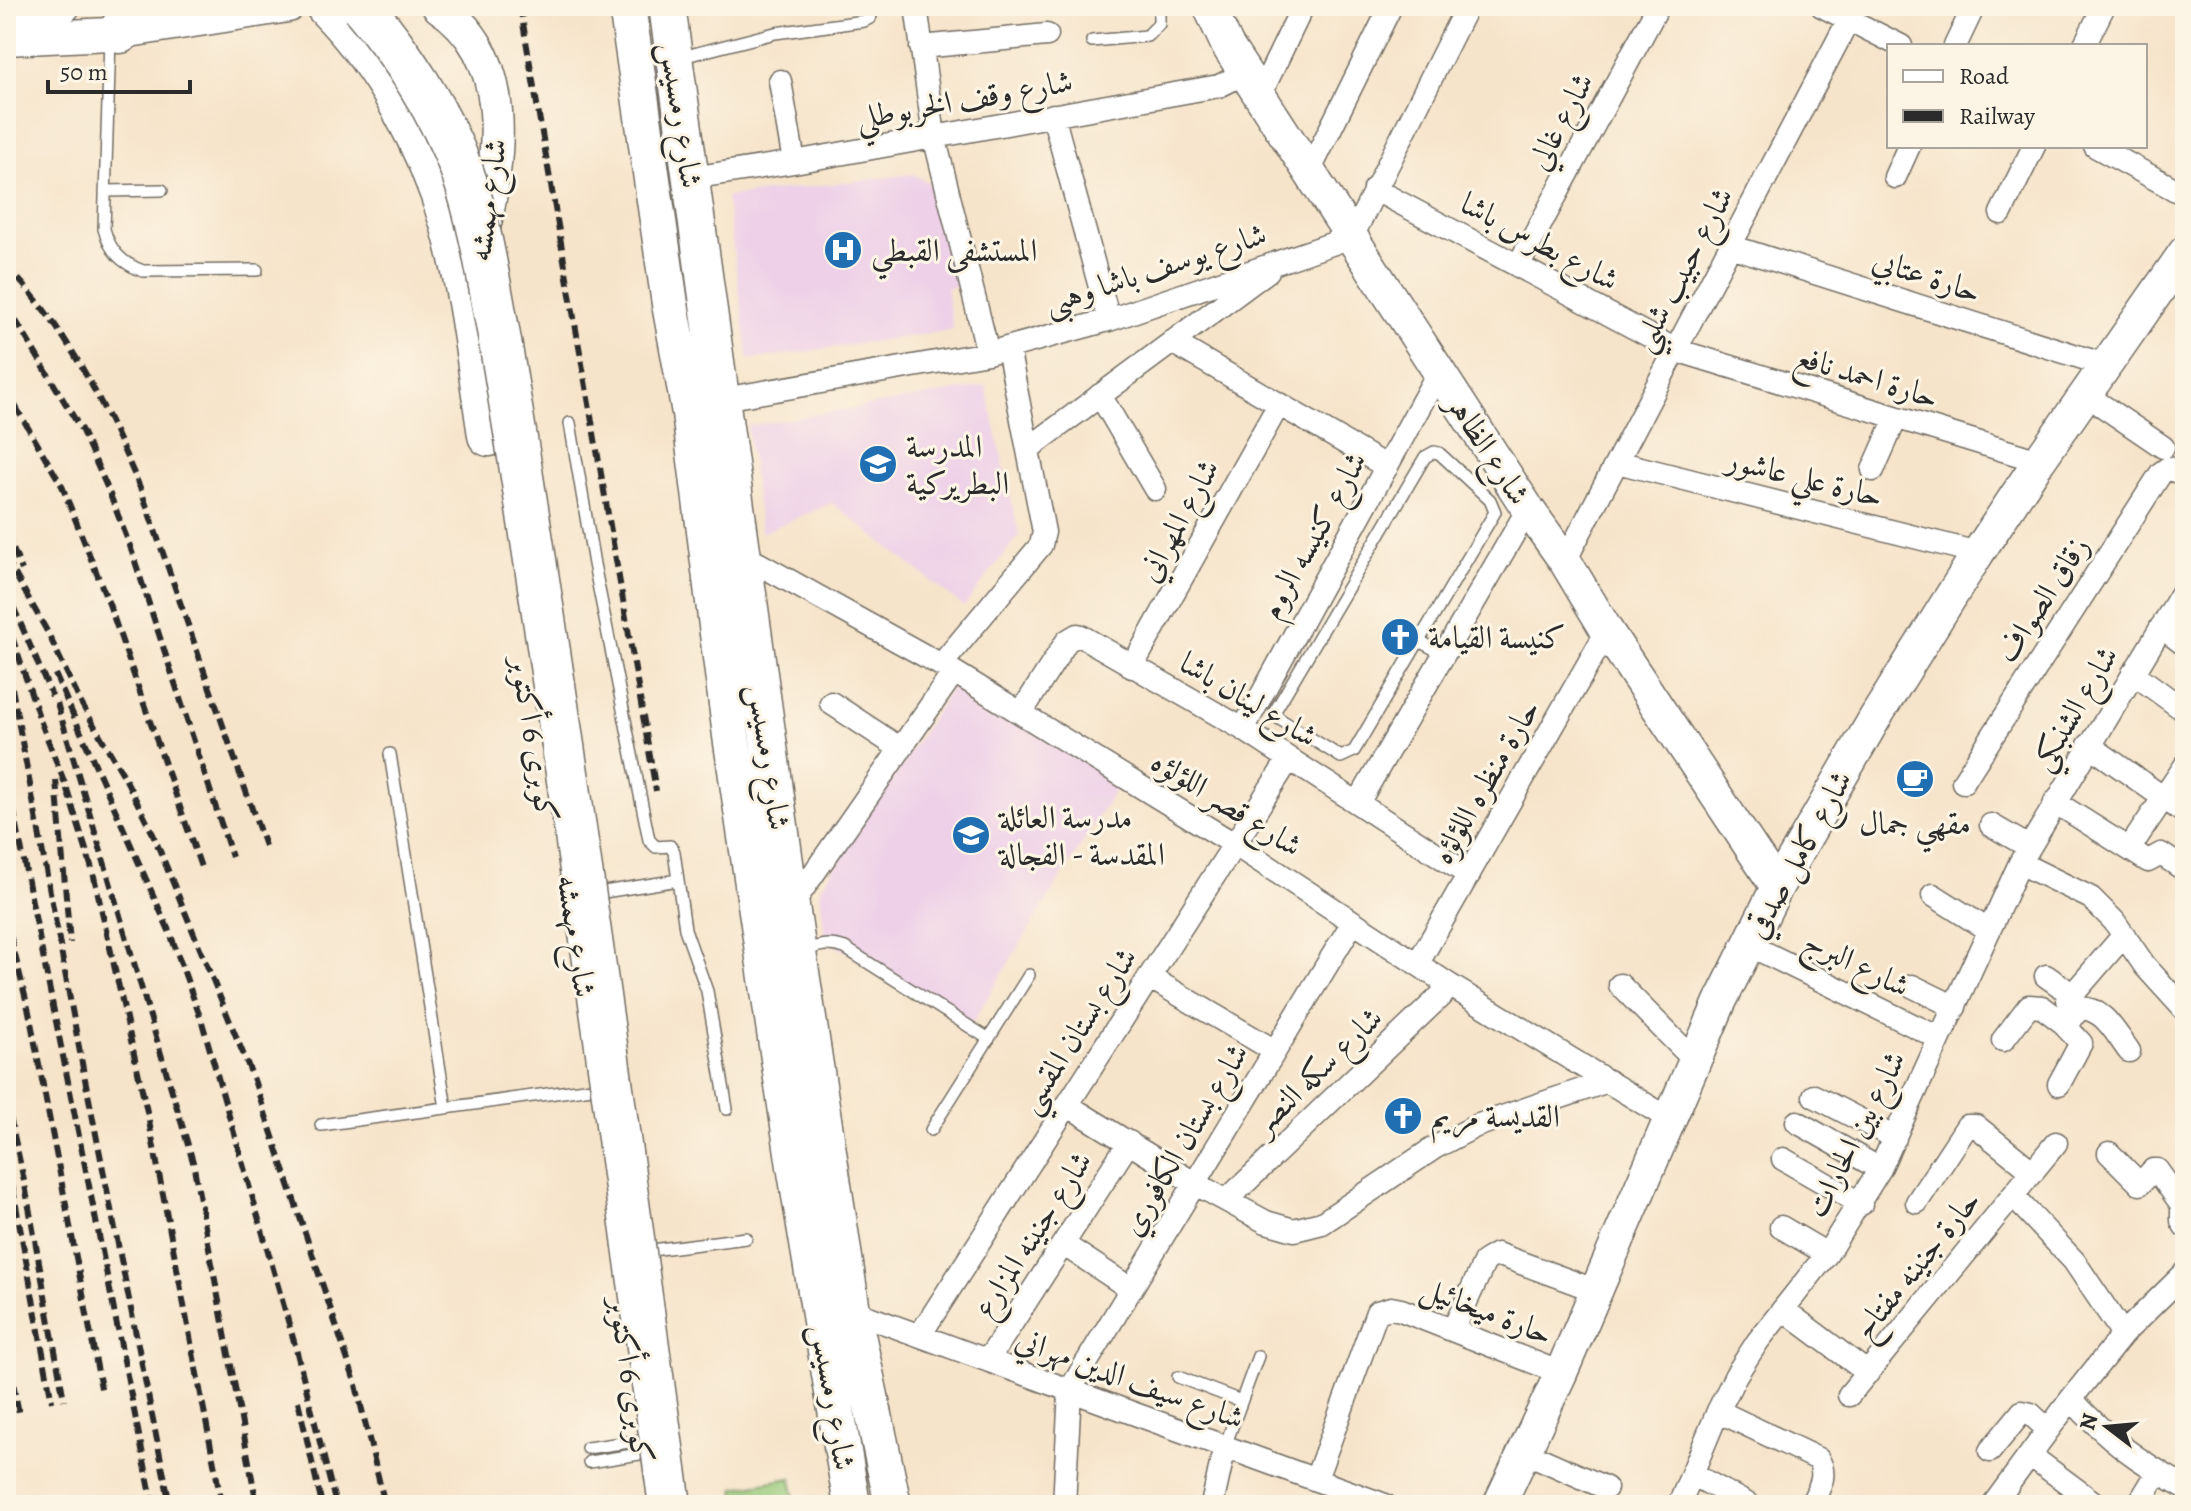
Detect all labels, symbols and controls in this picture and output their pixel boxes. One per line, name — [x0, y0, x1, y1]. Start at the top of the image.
street label: شارع رمسيس — [645, 39, 714, 192]
scale bar — [48, 44, 190, 94]
legend — [1887, 44, 2147, 148]
text: 50 m — [60, 56, 108, 88]
street label: شارع وقف الخربوطلي — [852, 58, 1078, 149]
text: Road — [1959, 60, 2009, 92]
street label: شارع غالي — [1516, 64, 1608, 180]
text: Railway — [1959, 100, 2035, 132]
street label: شارع مهمشه — [457, 136, 522, 265]
street label: شارع حبيب شلبي — [1620, 179, 1751, 363]
street label: شارع بطرس باشا — [1451, 181, 1627, 306]
street label: شارع يوسف باشا وهبى — [1038, 211, 1273, 329]
place label: المستشفى القبطي — [871, 228, 1037, 280]
hospital icon: المستشفى القبطي — [822, 229, 864, 271]
street label: حارة عتابي — [1866, 237, 1987, 317]
street label: حارة احمد نافع — [1788, 333, 1944, 425]
street label: شارع الظاهر — [1431, 382, 1541, 516]
place label: المدرسة البطريركية — [906, 424, 1009, 505]
street label: حارة علي عاشور — [1717, 436, 1888, 526]
school or university icon: المدرسة البطريركية — [857, 443, 899, 485]
street label: شارع كنيسه الروم — [1249, 443, 1383, 630]
street label: شارع المهراني — [1126, 451, 1234, 592]
street label: زقاق الصواف — [1985, 527, 2099, 671]
place label: كنيسة القيامة — [1428, 615, 1566, 659]
church icon: كنيسة القيامة — [1379, 616, 1421, 658]
street label: شارع الشنبكي — [2019, 637, 2135, 782]
street label: شارع لينان باشا — [1169, 640, 1326, 762]
street label: كوبرى 6 أكتوبر — [500, 650, 570, 825]
street label: شارع رمسيس — [733, 681, 802, 834]
street label: حارة منظره اللؤلؤه — [1420, 690, 1550, 872]
street label: شارع قصر اللؤلؤه — [1140, 739, 1311, 871]
cafe icon: مقهي جمال — [1894, 758, 1936, 800]
street label: شارع كامل صدقي — [1734, 762, 1867, 949]
place label: مدرسة العائلة المقدسة - الفجالة — [997, 795, 1165, 876]
place label: مقهي جمال — [1859, 801, 1971, 853]
school or university icon: مدرسة العائلة المقدسة - الفجالة — [950, 814, 992, 856]
street label: شارع مهمشه — [542, 872, 607, 1001]
street label: شارع البرج — [1794, 918, 1917, 1013]
street label: شارع بستان المقسي — [1007, 938, 1154, 1126]
street label: شارع سكه النصر — [1240, 996, 1396, 1149]
street label: شارع بستان الكافوري — [1109, 1034, 1263, 1246]
street label: شارع بين الحارات — [1794, 1043, 1920, 1228]
place label: القديسة مريم — [1431, 1094, 1560, 1144]
church icon: القديسة مريم — [1382, 1095, 1424, 1137]
street label: شارع جنينه المزارع — [962, 1142, 1107, 1329]
street label: حارة جنينه مفتاح — [1842, 1180, 1995, 1352]
street label: حارة ميخائيل — [1414, 1265, 1559, 1356]
street label: كوبرى 6 أكتوبر — [598, 1291, 665, 1466]
street label: شارع سيف الدين مهراني — [1008, 1316, 1251, 1445]
street label: شارع رمسيس — [796, 1321, 867, 1474]
north arrow — [2067, 1387, 2147, 1467]
text: N — [2072, 1410, 2105, 1434]

